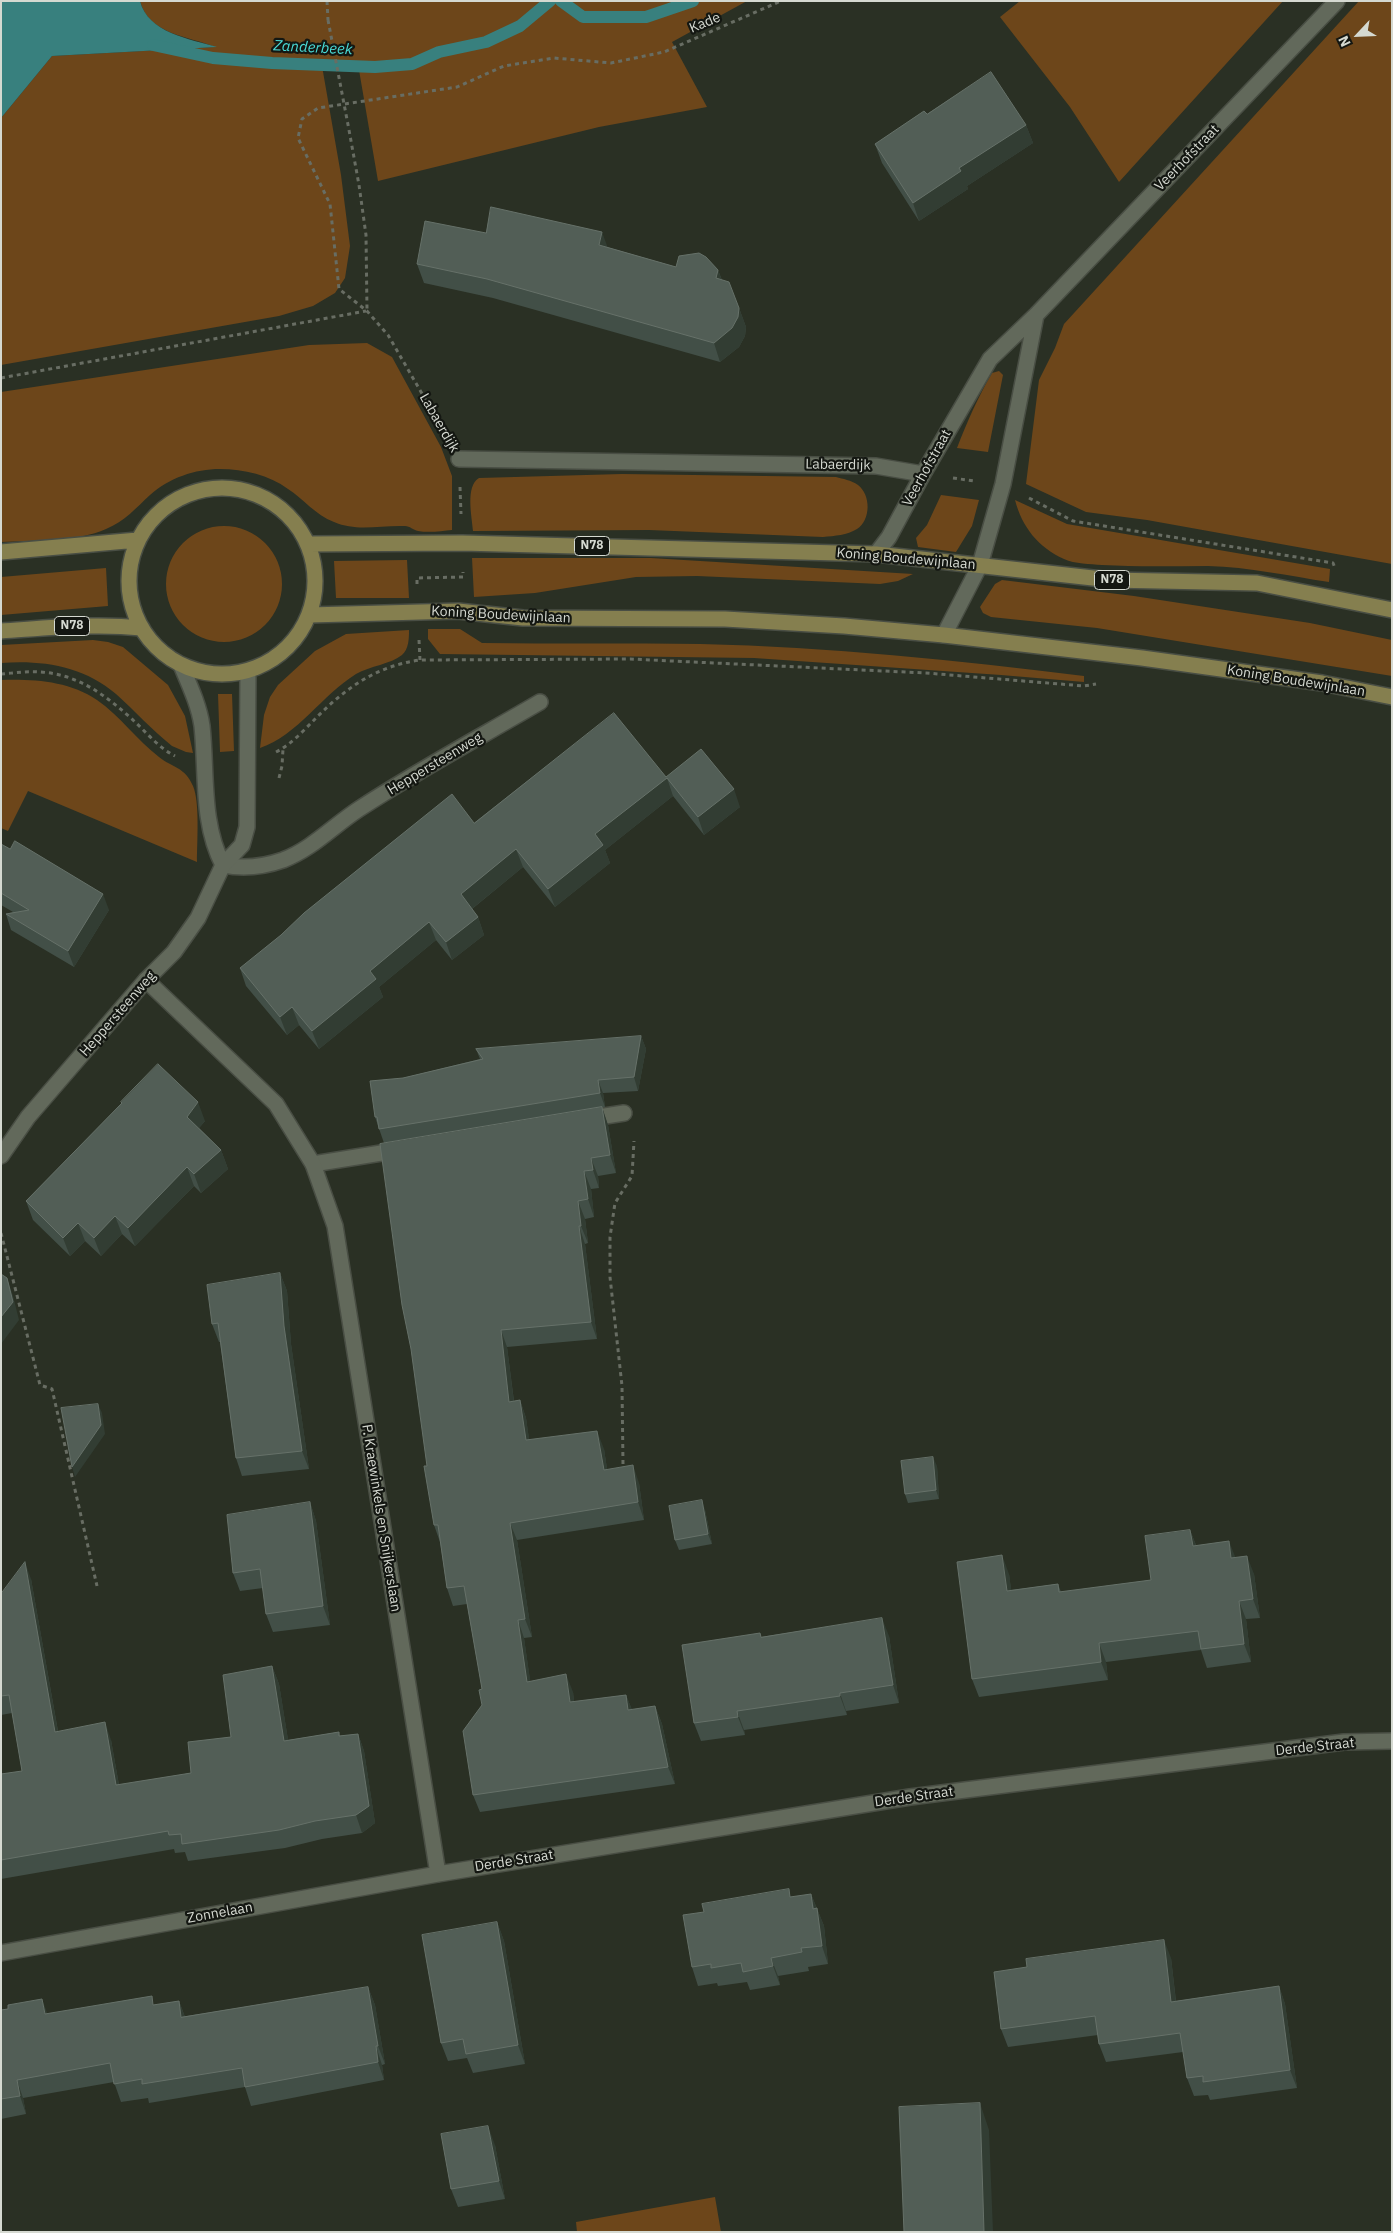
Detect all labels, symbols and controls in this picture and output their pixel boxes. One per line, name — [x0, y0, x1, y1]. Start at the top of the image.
street label: Kade — [687, 9, 723, 37]
north arrow — [1333, 10, 1383, 60]
text: N — [1334, 33, 1355, 50]
water label: Zanderbeek — [273, 37, 353, 59]
street label: Veerhofstraat — [1151, 121, 1223, 195]
street label: Labaerdijk — [415, 391, 463, 455]
street label: Veerhofstraat — [899, 427, 955, 509]
street label: Labaerdijk — [805, 456, 871, 474]
road number: N78 — [574, 536, 610, 556]
street label: Koning Boudewijnlaan — [836, 545, 976, 573]
road number: N78 — [1094, 570, 1130, 590]
street label: Koning Boudewijnlaan — [431, 603, 571, 627]
road number: N78 — [54, 616, 90, 636]
street label: Koning Boudewijnlaan — [1226, 662, 1366, 700]
street label: Heppersteenweg — [385, 729, 485, 799]
street label: Heppersteenweg — [76, 968, 160, 1060]
street label: P. Kraewinkels en Snijkerslaan — [358, 1423, 404, 1613]
street label: Derde Straat — [1275, 1735, 1355, 1759]
street label: Derde Straat — [874, 1783, 954, 1811]
street label: Derde Straat — [474, 1847, 554, 1875]
street label: Zonnelaan — [186, 1899, 254, 1927]

